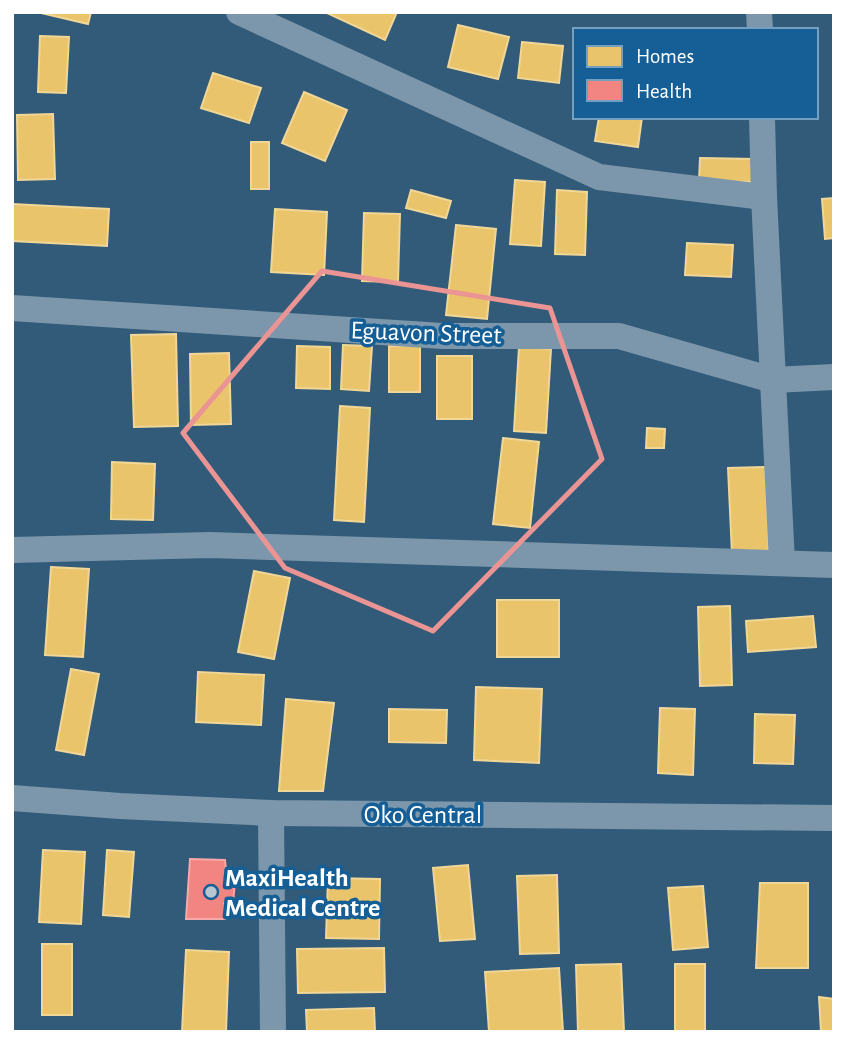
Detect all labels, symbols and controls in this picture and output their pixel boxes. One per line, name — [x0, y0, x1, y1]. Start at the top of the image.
legend — [573, 28, 818, 119]
text: Homes — [636, 46, 694, 67]
text: Health — [636, 81, 692, 102]
street label: Eguavon Street — [350, 317, 502, 349]
street label: Oko Central — [364, 802, 482, 828]
place label: MaxiHealth Medical Centre — [225, 865, 380, 921]
marker: MaxiHealth Medical Centre — [203, 884, 219, 900]

